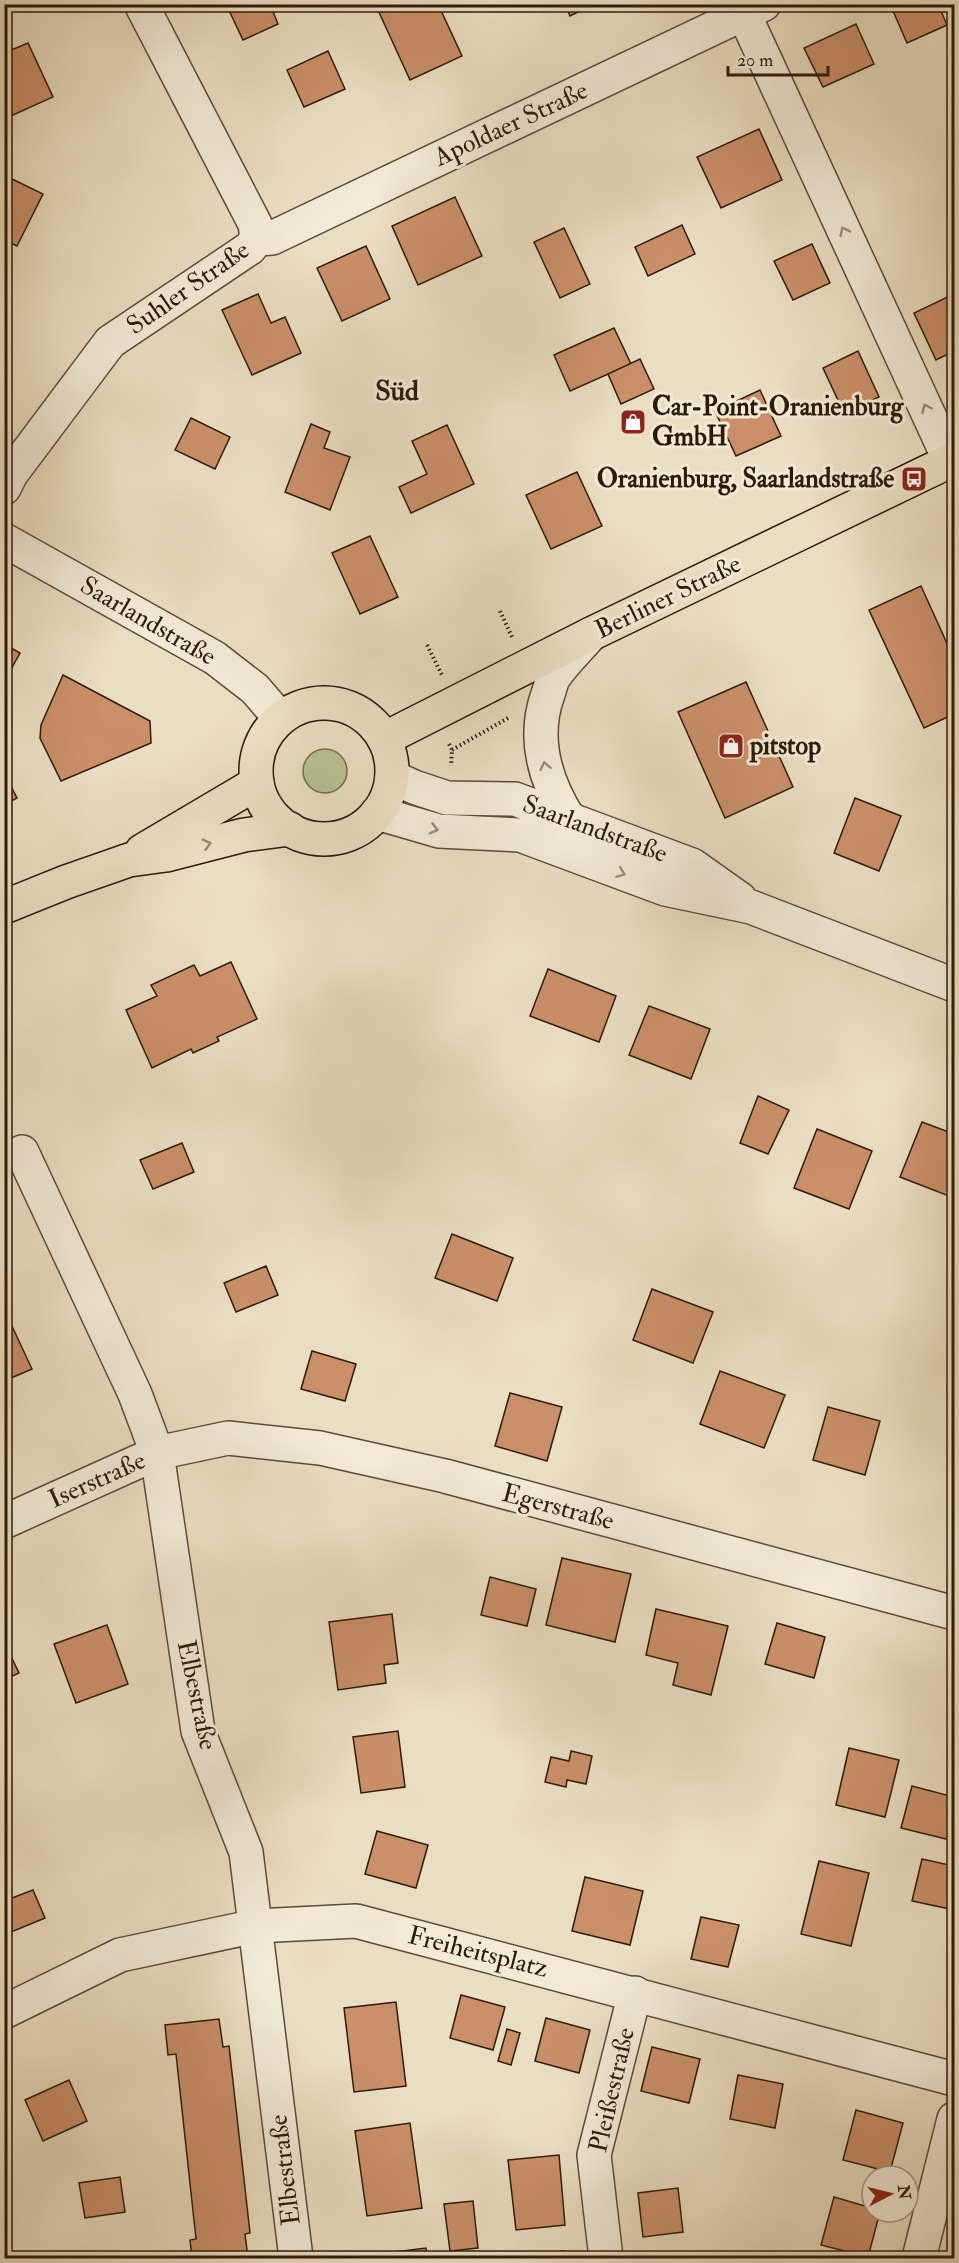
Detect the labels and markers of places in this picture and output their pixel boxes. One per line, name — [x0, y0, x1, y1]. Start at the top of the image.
place label: Car-Point-Oranienburg GmbH — [652, 391, 904, 453]
shop icon: Car-Point-Oranienburg GmbH — [618, 407, 648, 437]
place label: Oranienburg, Saarlandstraße — [597, 463, 894, 496]
bus stop icon: Oranienburg, Saarlandstraße — [899, 464, 929, 494]
place label: pitstop — [749, 730, 821, 763]
shop icon: pitstop — [716, 731, 746, 761]

